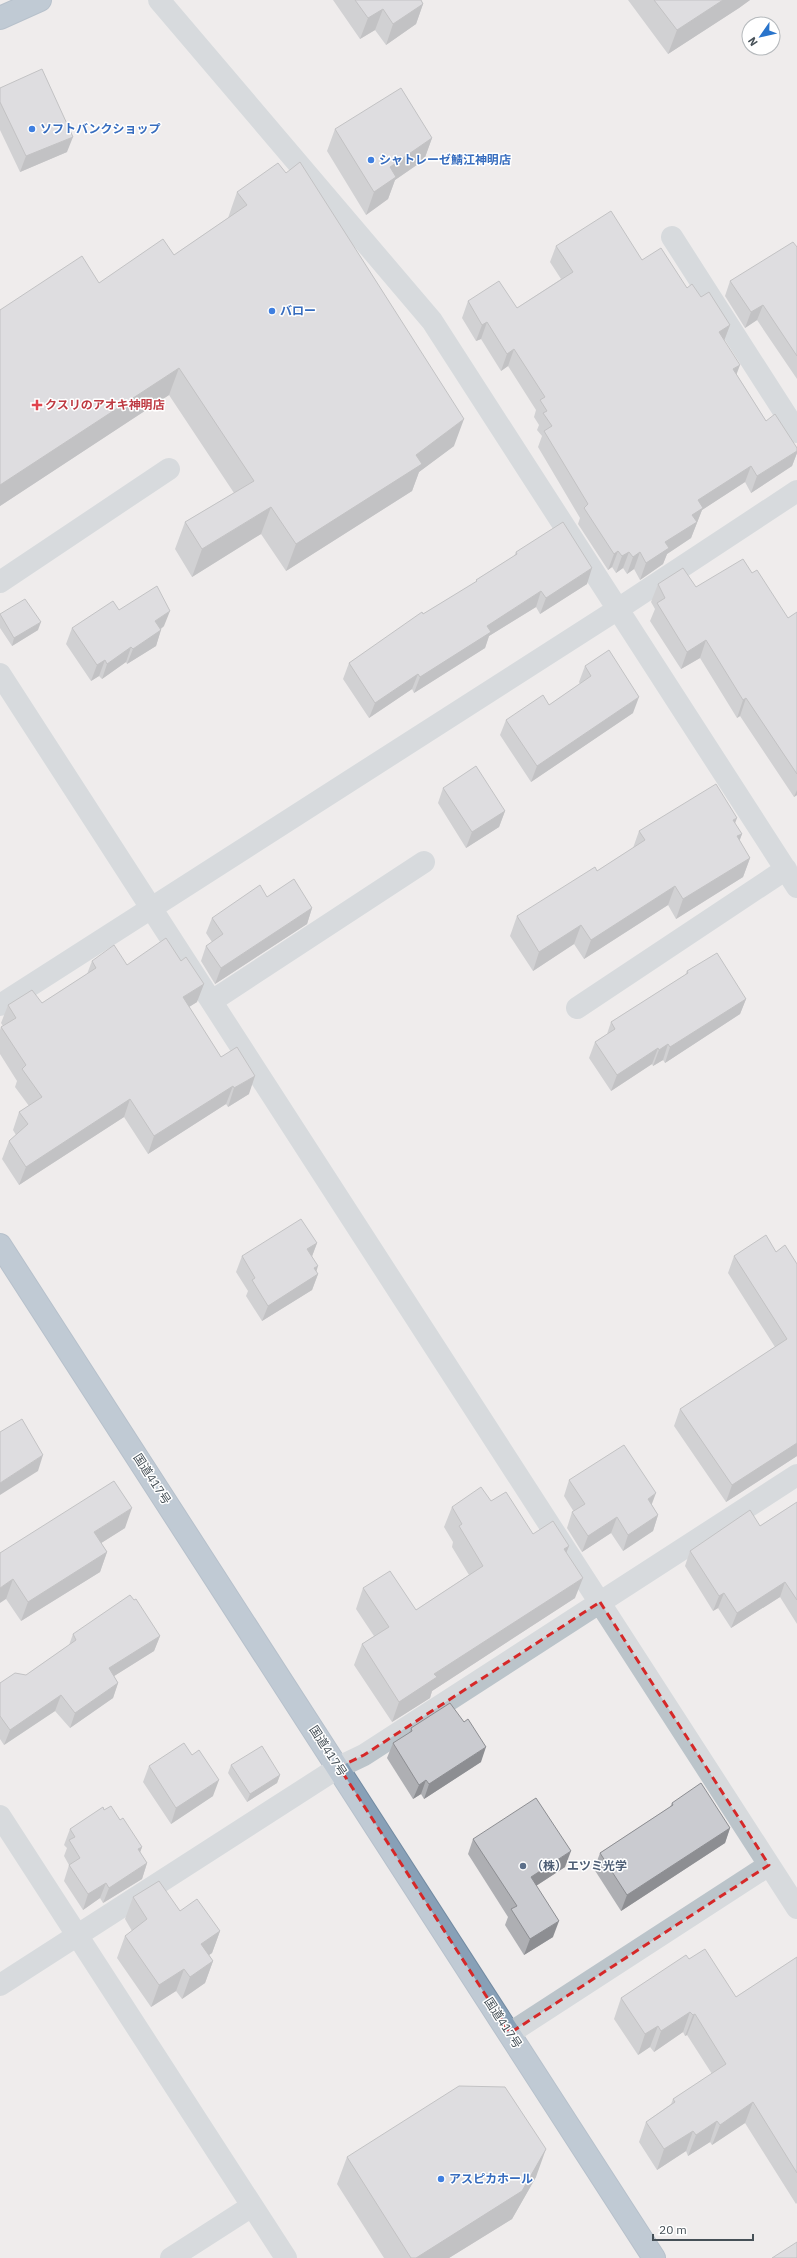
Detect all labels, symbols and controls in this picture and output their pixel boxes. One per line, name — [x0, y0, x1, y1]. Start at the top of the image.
north arrow — [741, 16, 781, 56]
text: N — [745, 34, 761, 49]
place label: ソフトバンクショップ — [40, 121, 161, 136]
marker: ソフトバンクショップ — [27, 124, 37, 134]
place label: シャトレーゼ鯖江神明店 — [379, 152, 511, 167]
marker: シャトレーゼ鯖江神明店 — [366, 155, 376, 165]
place label: バロー — [280, 303, 316, 318]
marker: バロー — [267, 306, 277, 316]
place label: クスリのアオキ神明店 — [45, 397, 165, 412]
marker: クスリのアオキ神明店 — [32, 400, 42, 410]
street label: 国道417号 — [130, 1450, 174, 1507]
street label: 国道417号 — [306, 1722, 350, 1779]
place label: （株）エツミ光学 — [531, 1858, 627, 1873]
marker: （株）エツミ光学 — [518, 1861, 528, 1871]
street label: 国道417号 — [481, 1994, 525, 2051]
place label: アスピカホール — [449, 2171, 533, 2186]
marker: アスピカホール — [436, 2174, 446, 2184]
scale bar — [653, 2216, 753, 2242]
text: 20 m — [659, 2222, 687, 2237]

